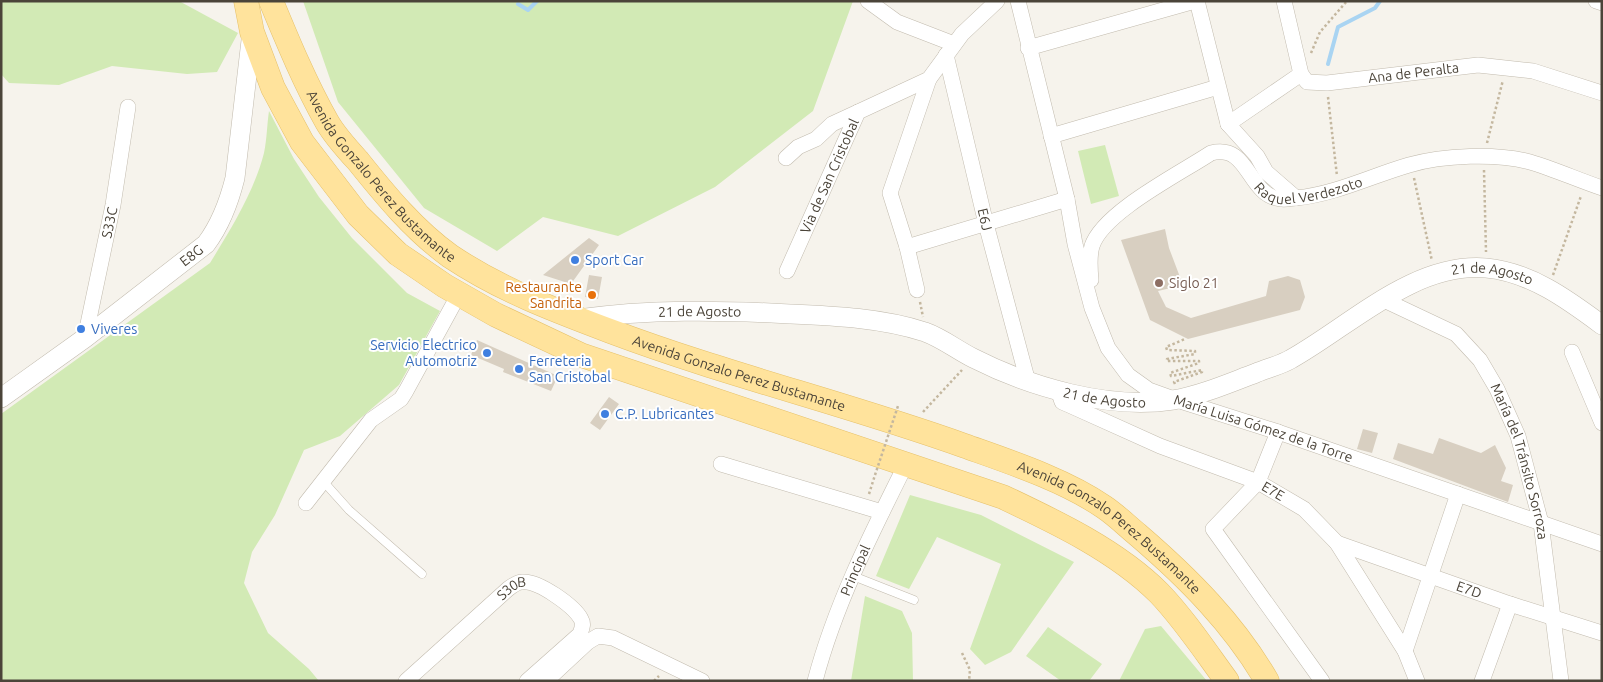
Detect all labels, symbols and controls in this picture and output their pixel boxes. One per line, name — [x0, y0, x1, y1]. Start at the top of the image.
street label: Ana de Peralta — [1367, 59, 1460, 86]
street label: Avenida Gonzalo Perez Bustamante — [304, 88, 459, 266]
street label: Via de San Cristobal — [797, 116, 862, 236]
street label: Raquel Verdezoto — [1255, 171, 1367, 187]
text: Raquel Verdezoto — [1251, 174, 1365, 207]
street label: S33C — [98, 205, 120, 240]
street label: E6J — [975, 207, 995, 232]
street label: E8G — [177, 241, 206, 269]
place label: Sport Car — [585, 252, 645, 268]
marker: Sport Car — [569, 254, 581, 266]
street label: 21 de Agosto — [1450, 260, 1536, 288]
place label: Siglo 21 — [1169, 275, 1219, 291]
marker: Siglo 21 — [1153, 277, 1165, 289]
place label: Restaurante Sandrita — [505, 279, 582, 311]
marker: Restaurante Sandrita — [586, 289, 598, 301]
street label: 21 de Agosto — [658, 303, 742, 320]
place label: Viveres — [91, 321, 137, 337]
marker: Viveres — [75, 323, 87, 335]
street label: Avenida Gonzalo Perez Bustamante — [631, 332, 848, 414]
place label: Servicio Electrico Automotriz — [370, 337, 477, 369]
marker: Servicio Electrico Automotriz — [481, 347, 493, 359]
place label: Ferreteria San Cristobal — [529, 353, 611, 385]
marker: Ferreteria San Cristobal — [513, 363, 525, 375]
street label: María del Tránsito Sorroza — [1488, 381, 1551, 540]
street label: 21 de Agosto — [1061, 384, 1146, 410]
street label: María Luisa Gómez de la Torre — [1172, 391, 1355, 465]
place label: C.P. Lubricantes — [615, 406, 714, 422]
marker: C.P. Lubricantes — [599, 408, 611, 420]
street label: Avenida Gonzalo Perez Bustamante — [1015, 458, 1204, 597]
street label: E7E — [1259, 478, 1287, 504]
street label: Principal — [837, 542, 874, 598]
street label: S30B — [493, 574, 527, 603]
street label: E7D — [1454, 578, 1484, 601]

